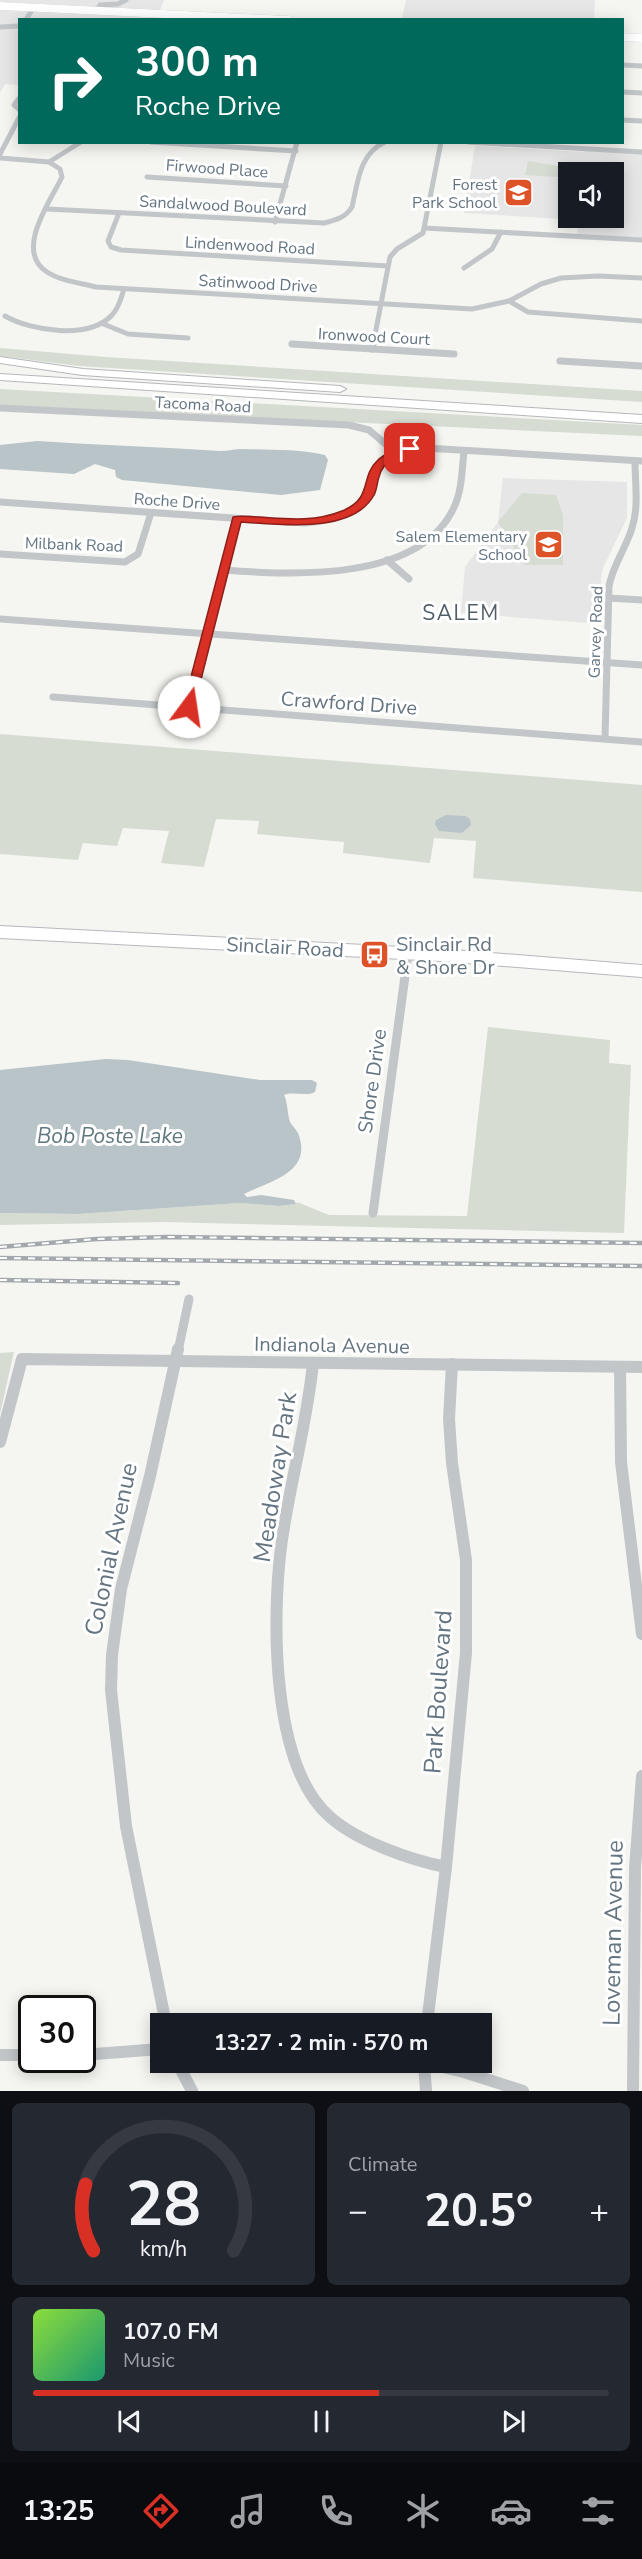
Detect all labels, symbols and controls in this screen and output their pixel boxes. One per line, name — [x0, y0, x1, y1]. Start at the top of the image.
text: 300 m — [135, 34, 259, 91]
icon: right — [36, 42, 114, 120]
text: Roche Drive — [135, 88, 281, 125]
street label: Firwood Place — [165, 154, 269, 184]
map controls — [558, 162, 624, 228]
button: sound — [558, 162, 624, 228]
place label: Forest Park School — [412, 174, 497, 214]
school or university icon: Forest Park School — [502, 177, 534, 209]
street label: Sandalwood Boulevard — [139, 191, 307, 221]
street label: Lindenwood Road — [184, 232, 316, 260]
street label: Satinwood Drive — [198, 270, 318, 298]
street label: Ironwood Court — [317, 323, 431, 351]
street label: Tacoma Road — [154, 391, 252, 419]
pin — [384, 423, 435, 474]
icon: arrive — [393, 432, 426, 465]
street label: Roche Drive — [133, 488, 221, 516]
place label: Salem Elementary School — [395, 526, 528, 566]
school or university icon: Salem Elementary School — [532, 529, 564, 561]
street label: Milbank Road — [24, 532, 124, 558]
street label: Garvey Road — [583, 585, 609, 679]
district label: SALEM — [422, 599, 500, 627]
position arrow — [157, 675, 221, 739]
street label: Crawford Drive — [280, 685, 418, 722]
street label: Sinclair Road — [226, 931, 344, 964]
place label: Sinclair Rd & Shore Dr — [396, 931, 495, 981]
bus stop icon: Sinclair Rd & Shore Dr — [359, 939, 391, 971]
street label: Shore Drive — [352, 1027, 393, 1135]
water label: Bob Poste Lake — [37, 1122, 183, 1150]
street label: Indianola Avenue — [254, 1331, 410, 1360]
street label: Meadoway Park — [246, 1389, 304, 1565]
street label: Colonial Avenue — [77, 1460, 145, 1638]
street label: Park Boulevard — [416, 1609, 460, 1775]
street label: Loveman Avenue — [595, 1840, 631, 2026]
speed limit sign: 30 — [18, 1995, 96, 2073]
text: 13:27 · 2 min · 570 m — [214, 2028, 428, 2058]
text: Climate — [348, 2151, 417, 2178]
text: 28 — [126, 2162, 201, 2247]
text: 20.5° — [424, 2181, 533, 2242]
text: − — [348, 2189, 368, 2234]
text: + — [589, 2189, 609, 2234]
text: km/h — [140, 2234, 187, 2264]
text: 107.0 FM — [123, 2317, 219, 2347]
text: Music — [123, 2347, 175, 2374]
icon: previous — [113, 2405, 146, 2438]
icon: pause — [305, 2405, 338, 2438]
icon: next — [497, 2405, 530, 2438]
icon: directions — [140, 2490, 182, 2532]
icon: music — [227, 2490, 269, 2532]
icon: phone — [315, 2490, 357, 2532]
icon: climate — [402, 2490, 444, 2532]
icon: car — [490, 2490, 532, 2532]
icon: filters — [577, 2490, 619, 2532]
text: 13:25 — [23, 2493, 94, 2530]

